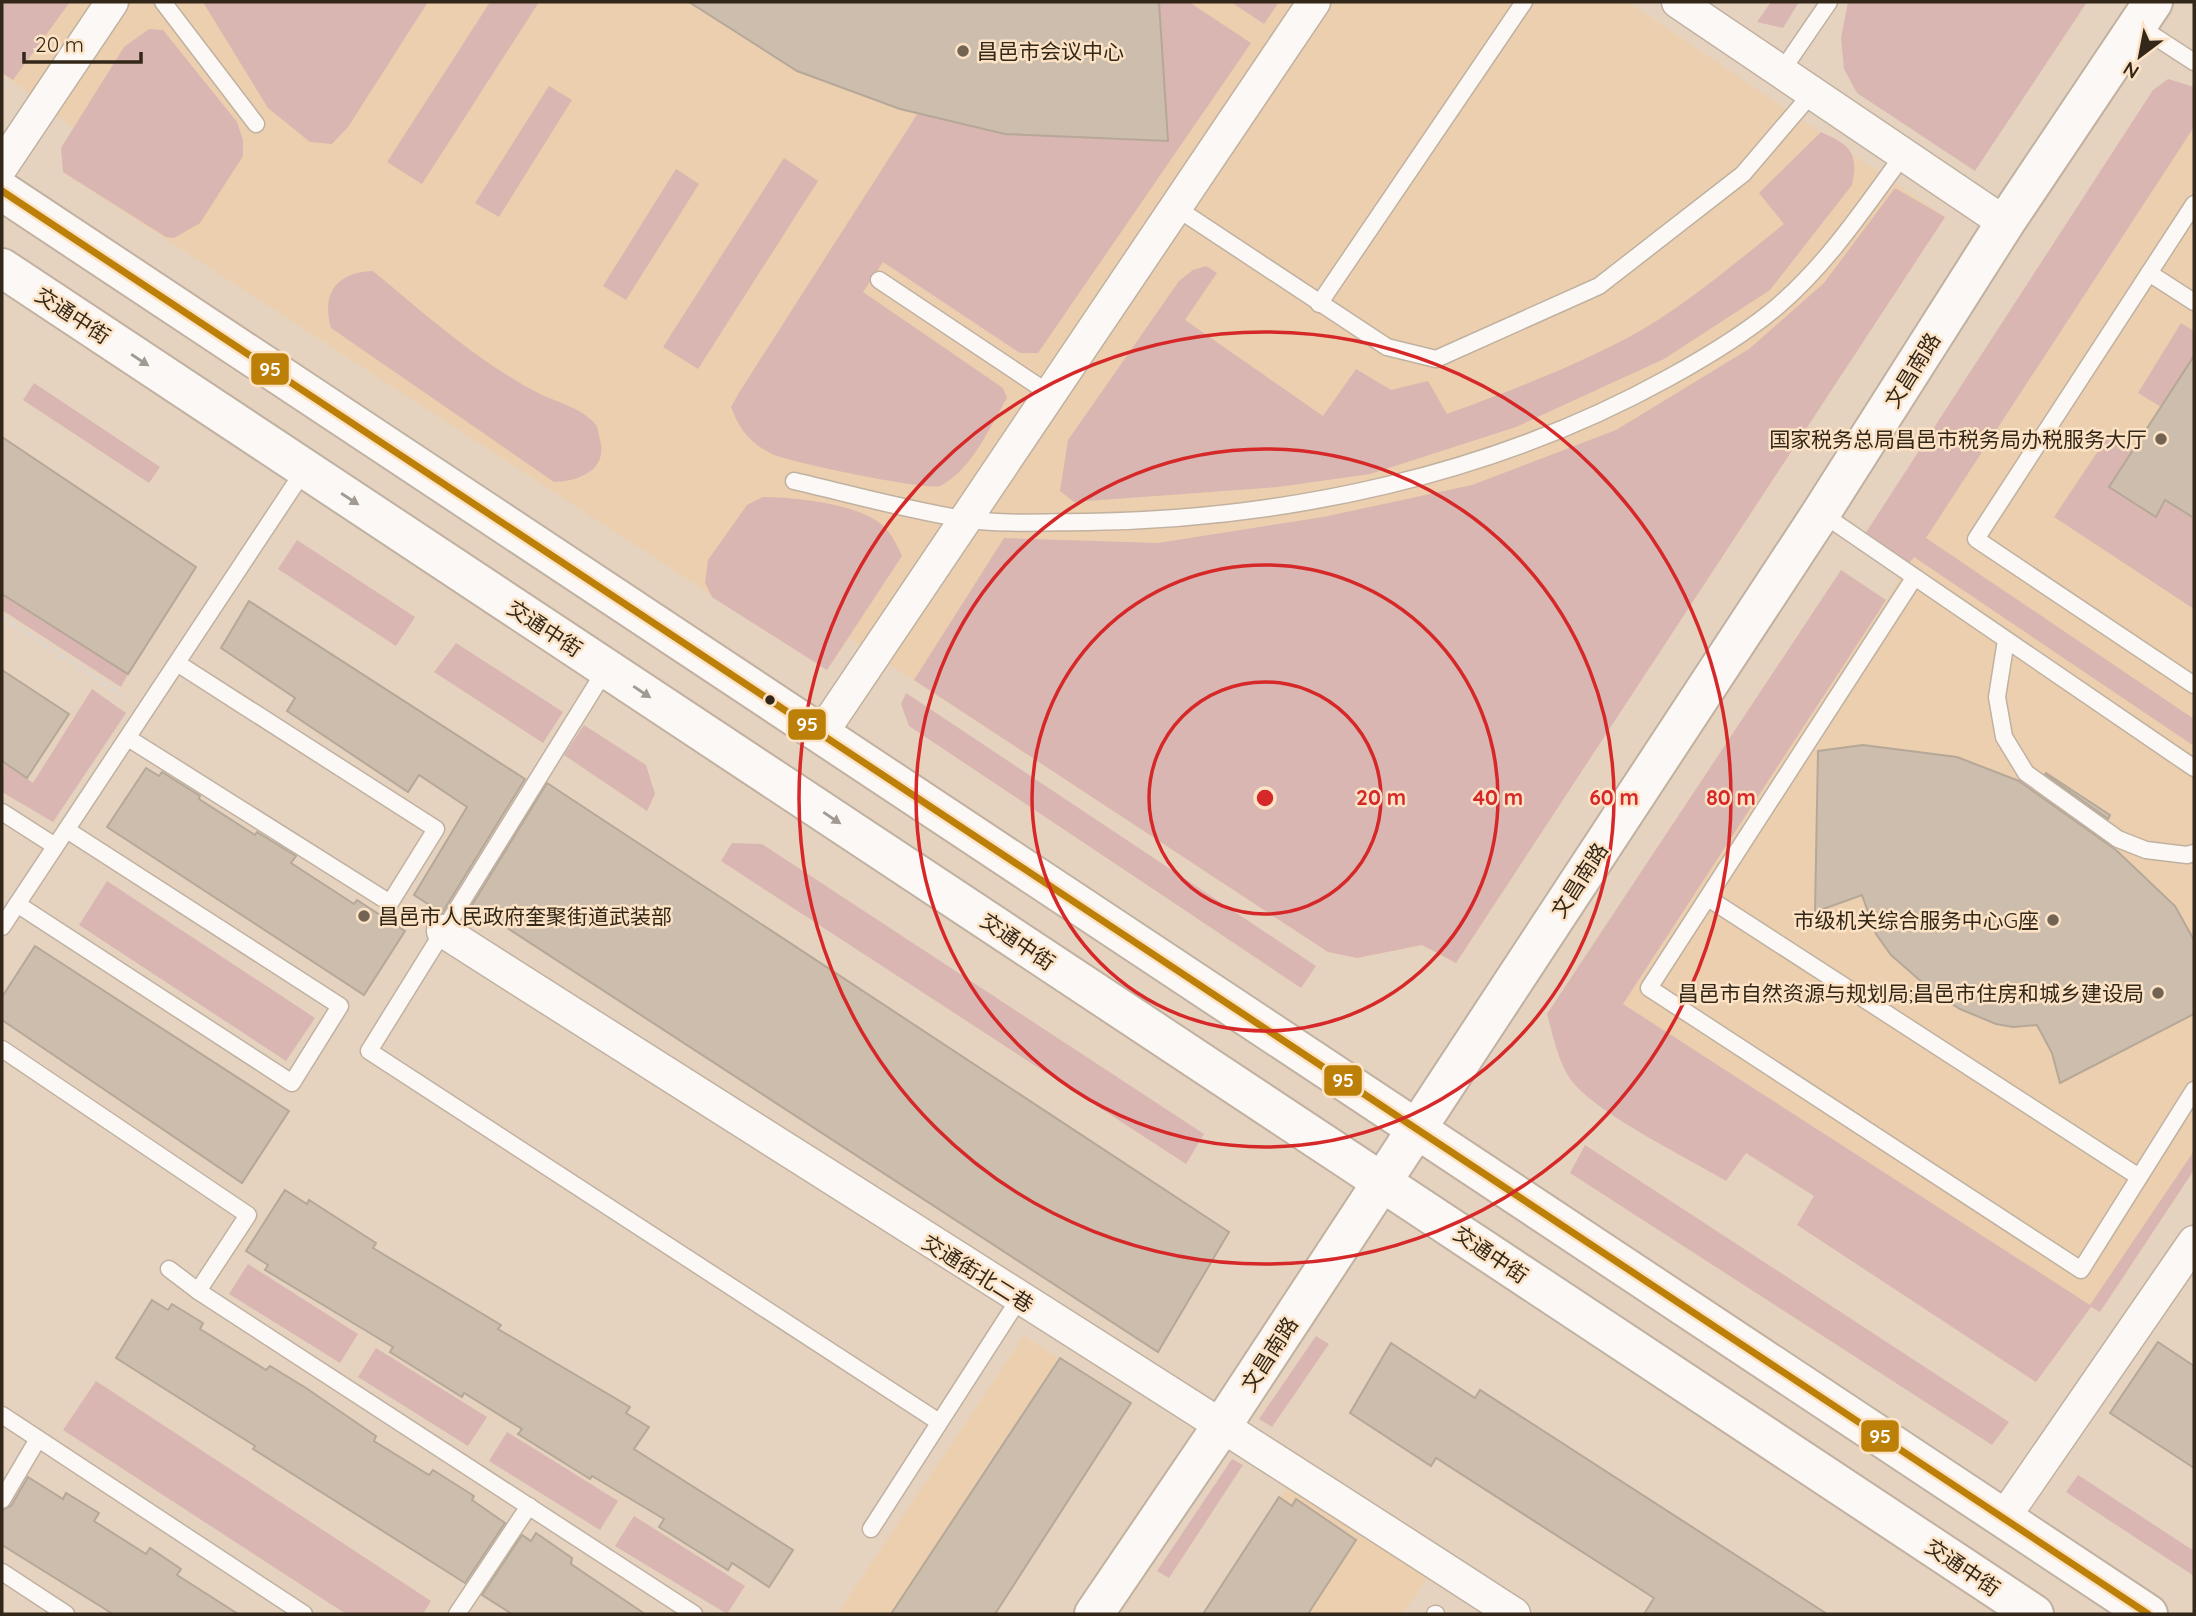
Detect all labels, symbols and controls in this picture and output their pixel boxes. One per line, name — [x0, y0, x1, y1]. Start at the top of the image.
scale bar — [24, 21, 142, 65]
north arrow — [2105, 21, 2175, 91]
text: 20 m — [35, 31, 84, 57]
place label: 昌邑市会议中心 — [977, 38, 1124, 64]
marker: 昌邑市会议中心 — [955, 43, 971, 59]
text: N — [2119, 57, 2143, 84]
street label: 交通中街 — [31, 281, 115, 349]
street label: 文昌南路 — [1879, 327, 1945, 413]
line badge: 95 — [250, 352, 290, 386]
one-way arrow — [131, 353, 150, 366]
text: 95 — [259, 357, 281, 381]
place label: 国家税务总局昌邑市税务局办税服务大厅 — [1769, 426, 2147, 452]
marker: 国家税务总局昌邑市税务局办税服务大厅 — [2153, 431, 2169, 447]
one-way arrow — [341, 493, 360, 506]
street label: 交通中街 — [503, 594, 587, 662]
one-way arrow — [633, 686, 652, 699]
unlabelled marker — [763, 693, 777, 707]
line badge: 95 — [787, 708, 827, 741]
text: 95 — [796, 712, 818, 736]
text: 20 m — [1356, 784, 1406, 810]
text: 40 m — [1473, 784, 1523, 810]
text: 60 m — [1589, 784, 1639, 810]
text: 80 m — [1706, 784, 1756, 810]
centre of rings — [1253, 786, 1277, 810]
one-way arrow — [823, 811, 841, 825]
street label: 文昌南路 — [1545, 838, 1613, 922]
place label: 昌邑市人民政府奎聚街道武装部 — [378, 903, 672, 929]
street label: 交通中街 — [976, 907, 1060, 975]
place label: 市级机关综合服务中心G座 — [1793, 907, 2039, 933]
marker: 昌邑市人民政府奎聚街道武装部 — [356, 908, 372, 924]
marker: 市级机关综合服务中心G座 — [2045, 912, 2061, 928]
place label: 昌邑市自然资源与规划局;昌邑市住房和城乡建设局 — [1678, 980, 2144, 1006]
marker: 昌邑市自然资源与规划局;昌邑市住房和城乡建设局 — [2150, 985, 2166, 1001]
line badge: 95 — [1323, 1064, 1363, 1097]
text: 95 — [1332, 1068, 1354, 1092]
street label: 交通中街 — [1449, 1220, 1533, 1288]
street label: 交通街北二巷 — [918, 1229, 1038, 1317]
street label: 文昌南路 — [1235, 1312, 1303, 1396]
line badge: 95 — [1860, 1419, 1900, 1453]
text: 95 — [1869, 1424, 1891, 1448]
street label: 交通中街 — [1921, 1533, 2005, 1601]

